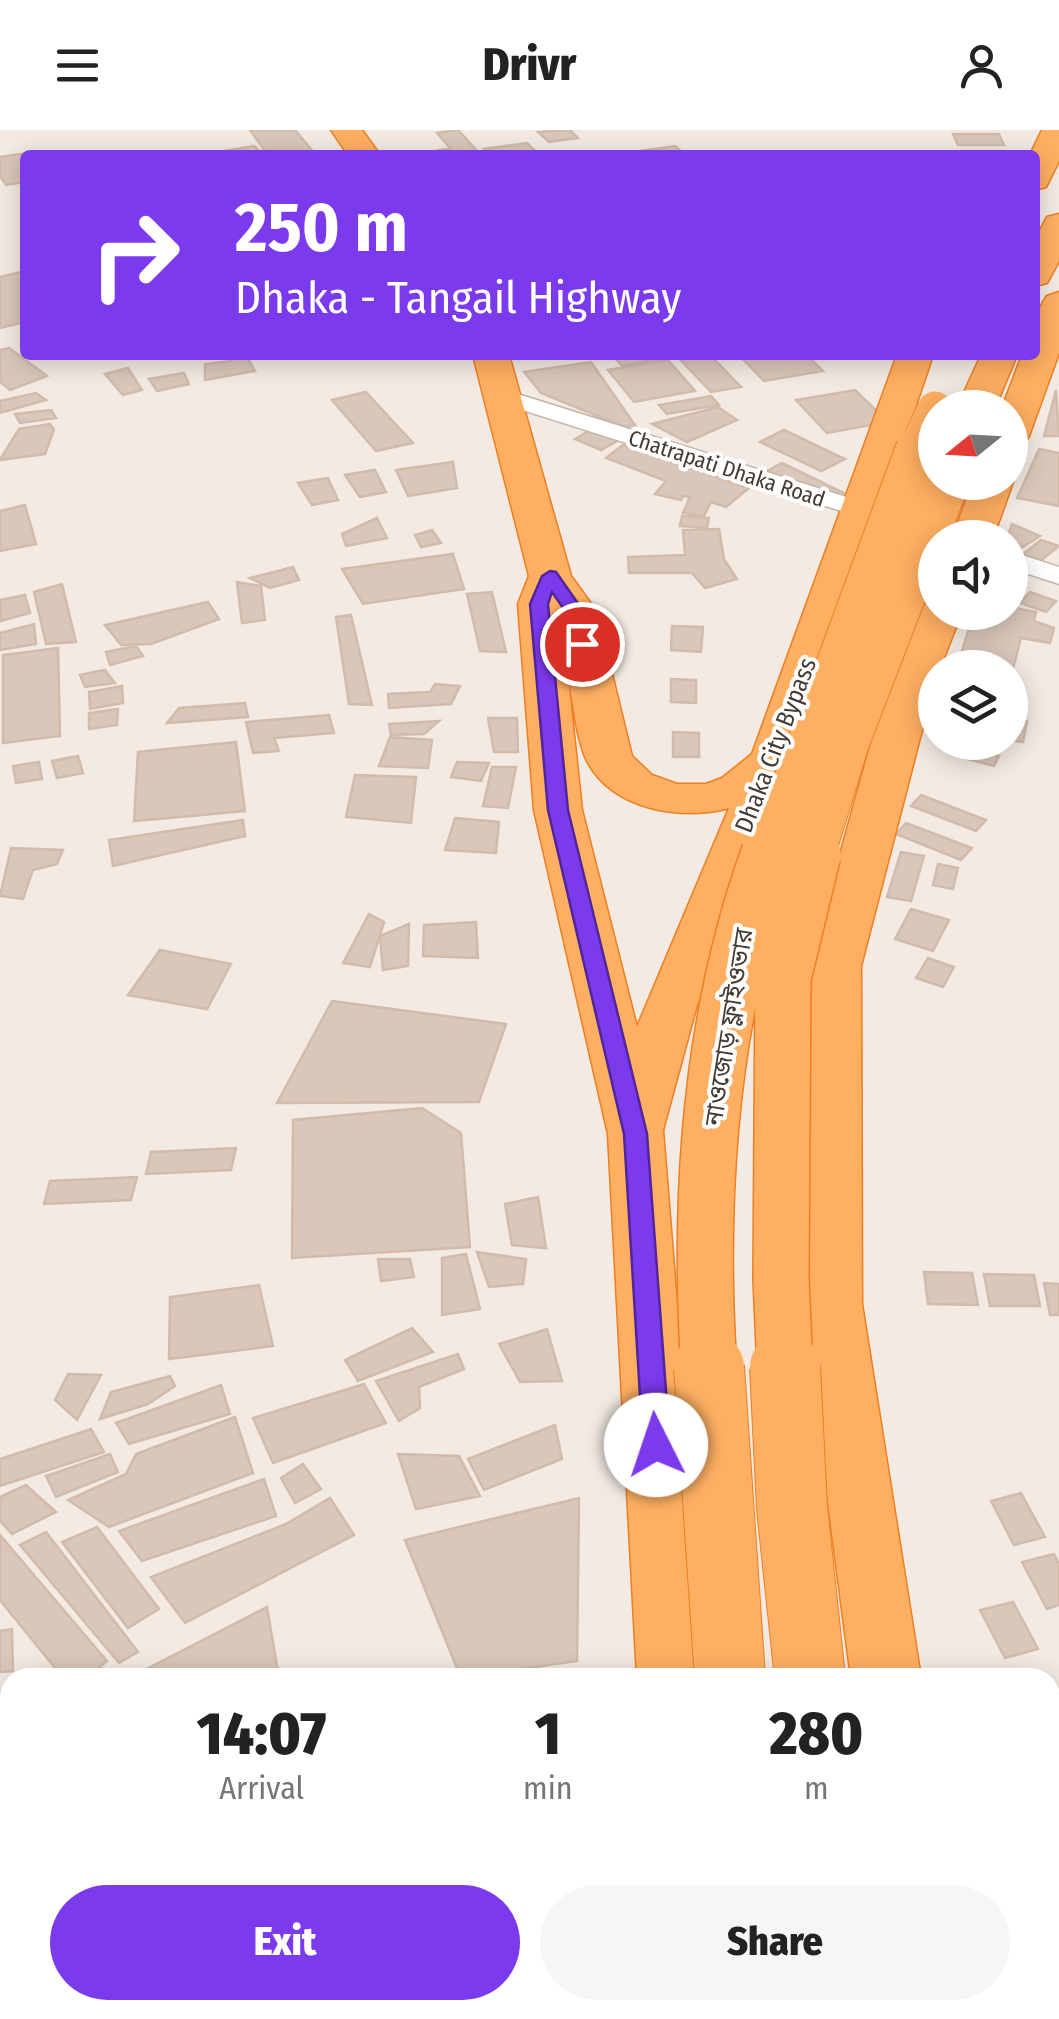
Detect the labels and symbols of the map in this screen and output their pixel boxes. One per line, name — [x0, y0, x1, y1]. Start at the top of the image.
north arrow — [918, 390, 1028, 500]
street label: Chatrapati Dhaka Road — [625, 424, 829, 513]
pin — [540, 602, 625, 687]
street label: Dhaka City Bypass — [729, 654, 823, 837]
street label: নাওজোড় ফ্লাইওভার — [698, 925, 760, 1129]
position arrow — [604, 1393, 708, 1497]

